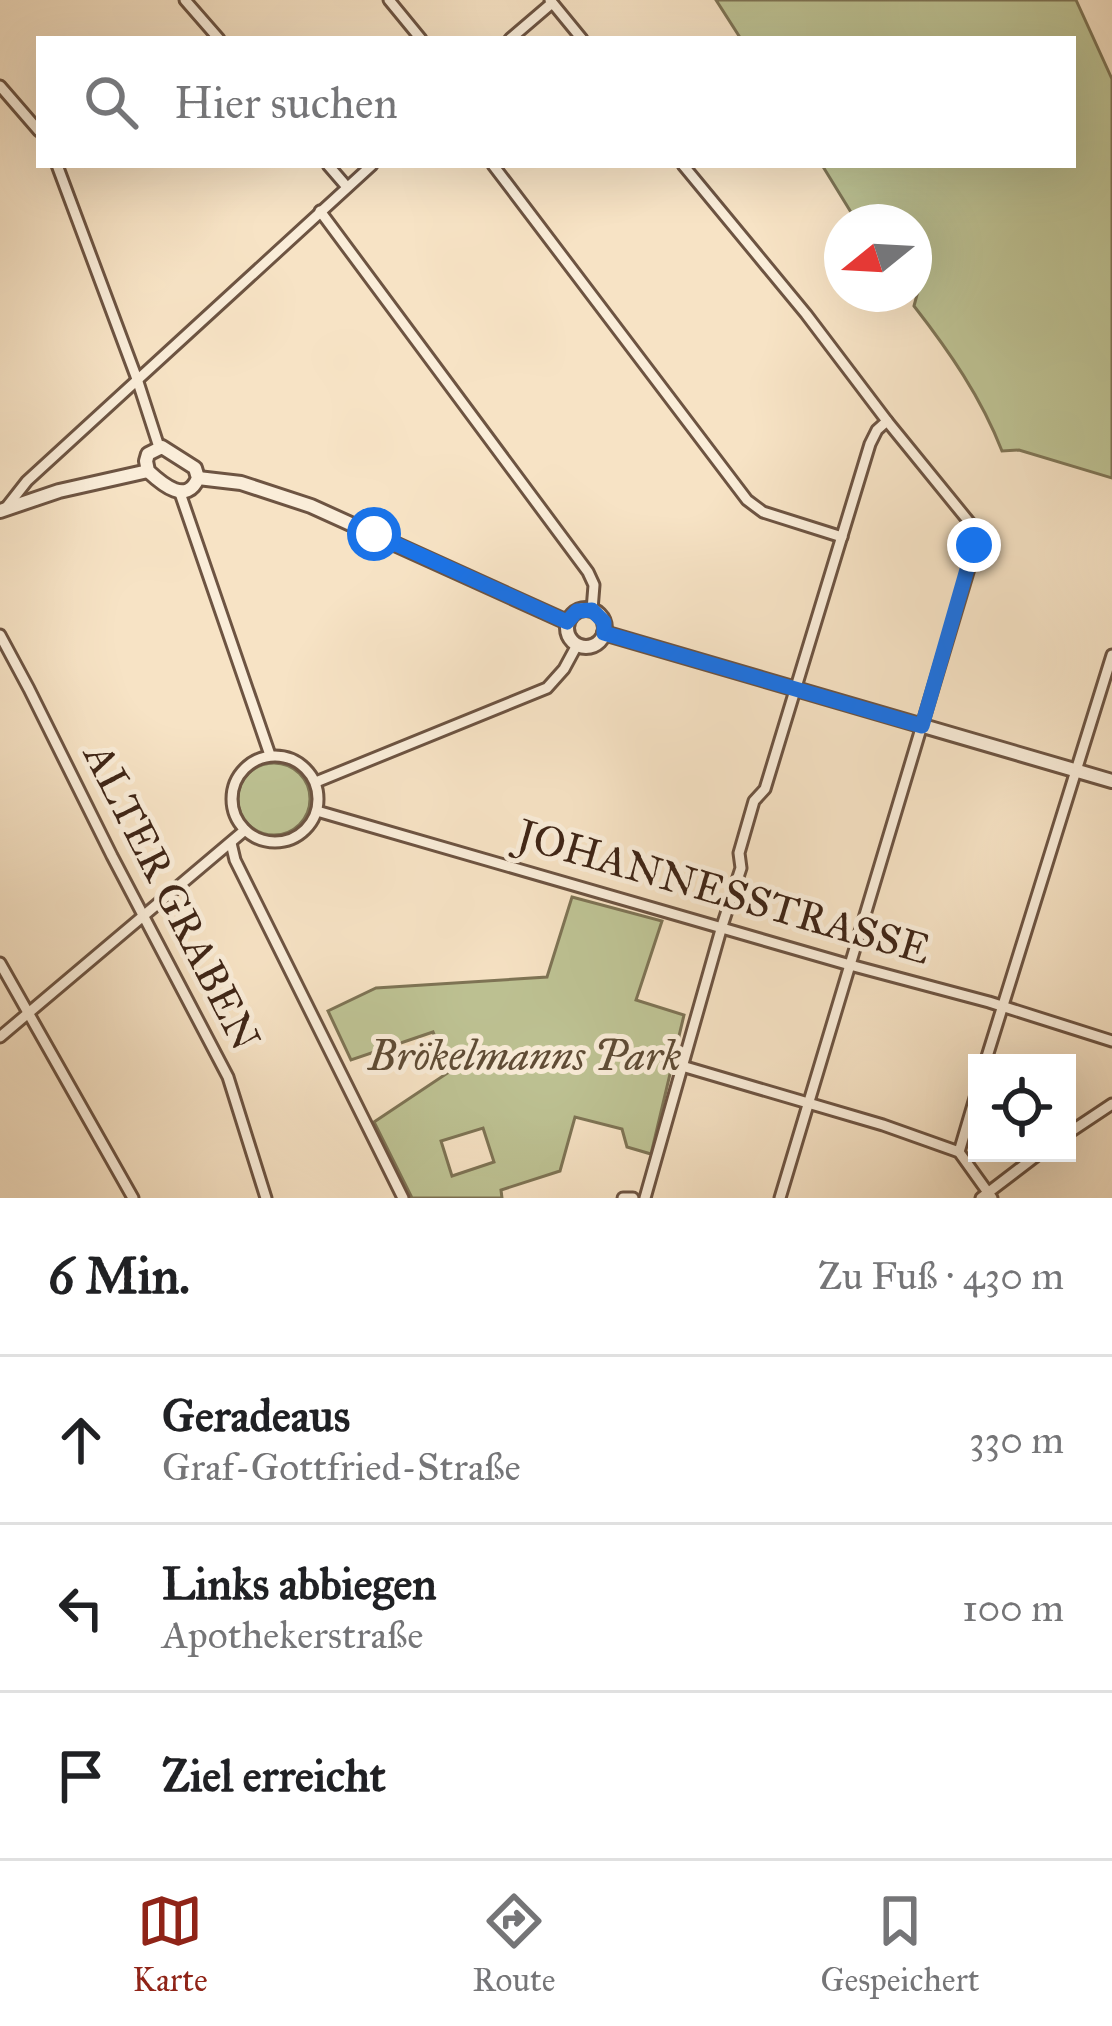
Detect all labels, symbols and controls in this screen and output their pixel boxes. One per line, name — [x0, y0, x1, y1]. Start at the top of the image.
search box — [36, 36, 1076, 168]
icon: search — [78, 69, 144, 135]
text: Hier suchen — [174, 75, 398, 130]
north arrow — [824, 204, 932, 312]
route start — [347, 507, 401, 561]
route end — [947, 518, 1001, 572]
street label: ALTER GRABEN — [71, 733, 272, 1059]
street label: JOHANNESSTRASSE — [508, 807, 937, 976]
park label: Brökelmanns Park — [367, 1030, 682, 1082]
map controls — [968, 1054, 1076, 1162]
button: locate — [968, 1054, 1076, 1162]
text: 6 Min. — [48, 1245, 190, 1307]
text: Zu Fuß · 430 m — [818, 1252, 1064, 1300]
text: Geradeaus — [162, 1388, 350, 1443]
icon: ahead — [48, 1407, 114, 1473]
text: 330 m — [969, 1416, 1064, 1464]
text: Graf-Gottfried-Straße — [162, 1443, 521, 1491]
text: Links abbiegen — [162, 1556, 437, 1611]
icon: left — [48, 1575, 114, 1641]
text: 100 m — [962, 1584, 1064, 1632]
text: Apothekerstraße — [162, 1611, 423, 1659]
icon: arrive — [48, 1743, 114, 1809]
text: Ziel erreicht — [162, 1748, 386, 1803]
tab: Karte — [132, 1888, 208, 2000]
tab: Route — [473, 1888, 555, 2000]
tab: Gespeichert — [820, 1888, 979, 2000]

